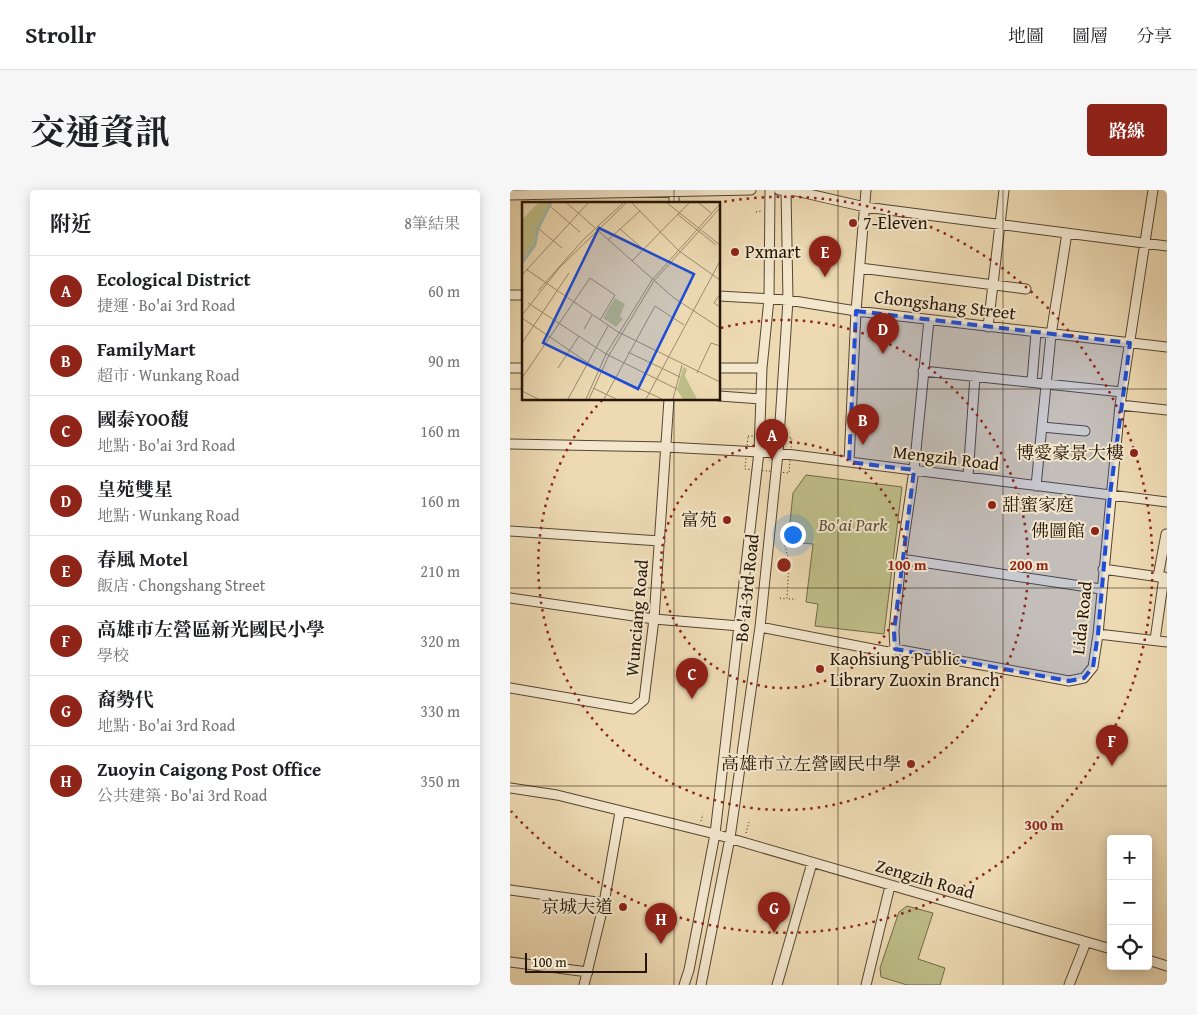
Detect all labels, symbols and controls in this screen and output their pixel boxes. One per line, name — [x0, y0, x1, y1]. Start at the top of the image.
text: Strollr — [25, 17, 96, 52]
text: 地圖 — [1008, 22, 1044, 49]
text: 圖層 — [1072, 22, 1108, 49]
text: 分享 — [1136, 22, 1172, 49]
button: 路線 — [1087, 104, 1167, 156]
text: 交通資訊 — [30, 106, 170, 157]
inset map — [522, 202, 720, 400]
text: 附近 — [50, 208, 92, 239]
place label: 7-Eleven — [863, 209, 928, 236]
text: 8筆結果 — [404, 211, 460, 235]
marker: 7-Eleven — [847, 217, 859, 229]
pin: E — [809, 236, 841, 277]
place label: Pxmart — [745, 238, 801, 265]
marker: Pxmart — [729, 246, 741, 258]
text: Ecological District — [97, 265, 251, 293]
text: A — [61, 279, 71, 303]
text: 60 m — [428, 279, 460, 303]
street label: Chongshang Street — [873, 282, 1018, 327]
text: 捷運 · Bo'ai 3rd Road — [97, 293, 235, 317]
pin: D — [867, 313, 899, 354]
text: FamilyMart — [97, 335, 196, 363]
text: B — [61, 349, 71, 373]
text: 90 m — [428, 349, 460, 373]
text: 超市 · Wunkang Road — [97, 363, 240, 387]
pin: B — [847, 404, 879, 445]
text: 國泰YOO馥 — [97, 405, 189, 433]
text: C — [61, 419, 71, 443]
text: 160 m — [420, 419, 460, 443]
pin: A — [756, 419, 788, 460]
text: 地點 · Bo'ai 3rd Road — [97, 433, 235, 457]
street label: Mengzih Road — [891, 438, 1001, 477]
place label: 博愛豪景大樓 — [1016, 439, 1124, 466]
marker: 博愛豪景大樓 — [1128, 447, 1140, 459]
text: 皇苑雙星 — [97, 475, 173, 503]
text: D — [61, 489, 71, 513]
text: 160 m — [420, 489, 460, 513]
place label: 甜蜜家庭 — [1002, 491, 1074, 518]
marker: 甜蜜家庭 — [986, 499, 998, 511]
text: 地點 · Wunkang Road — [97, 503, 240, 527]
place label: 富苑 — [681, 506, 717, 533]
park label: Bo'ai Park — [817, 511, 888, 538]
marker: 富苑 — [721, 514, 733, 526]
place label: 佛圖館 — [1031, 517, 1085, 544]
your location — [780, 522, 806, 548]
marker: 佛圖館 — [1089, 525, 1101, 537]
street label: Bo'ai 3rd Road — [727, 532, 766, 643]
text: 春風 Motel — [97, 545, 188, 573]
text: 100 m — [887, 554, 927, 575]
text: 200 m — [1009, 554, 1049, 575]
centre of rings — [775, 556, 793, 574]
street label: Wunciang Road — [618, 558, 655, 678]
text: E — [62, 559, 70, 583]
text: 210 m — [420, 559, 460, 583]
text: 飯店 · Chongshang Street — [97, 573, 265, 597]
street label: Lida Road — [1064, 580, 1099, 656]
text: 高雄市左營區新光國民小學 — [97, 615, 325, 643]
text: F — [62, 629, 70, 653]
text: 320 m — [420, 629, 460, 653]
text: 學校 — [97, 643, 129, 667]
place label: Kaohsiung Public Library Zuoxin Branch — [830, 645, 1000, 693]
pin: C — [676, 658, 708, 699]
marker: Kaohsiung Public Library Zuoxin Branch — [814, 663, 826, 675]
text: 裔勢代 — [97, 685, 154, 713]
text: G — [61, 699, 71, 723]
text: 330 m — [420, 699, 460, 723]
text: 地點 · Bo'ai 3rd Road — [97, 713, 235, 737]
pin: F — [1096, 725, 1128, 766]
place label: 高雄市立左營國民中學 — [721, 750, 901, 777]
text: Zuoyin Caigong Post Office — [97, 755, 321, 783]
marker: 高雄市立左營國民中學 — [905, 758, 917, 770]
text: H — [60, 769, 72, 793]
text: 350 m — [420, 769, 460, 793]
text: 公共建築 · Bo'ai 3rd Road — [97, 783, 267, 807]
text: 300 m — [1024, 814, 1064, 835]
map controls — [1107, 835, 1152, 970]
button: + — [1107, 835, 1152, 880]
street label: Zengzih Road — [873, 852, 978, 906]
button: − — [1107, 880, 1152, 925]
pin: G — [758, 892, 790, 933]
place label: 京城大道 — [541, 893, 613, 920]
marker: 京城大道 — [617, 901, 629, 913]
pin: H — [645, 903, 677, 944]
button: locate — [1107, 925, 1152, 970]
scale bar — [525, 950, 648, 973]
text: 100 m — [532, 952, 567, 972]

